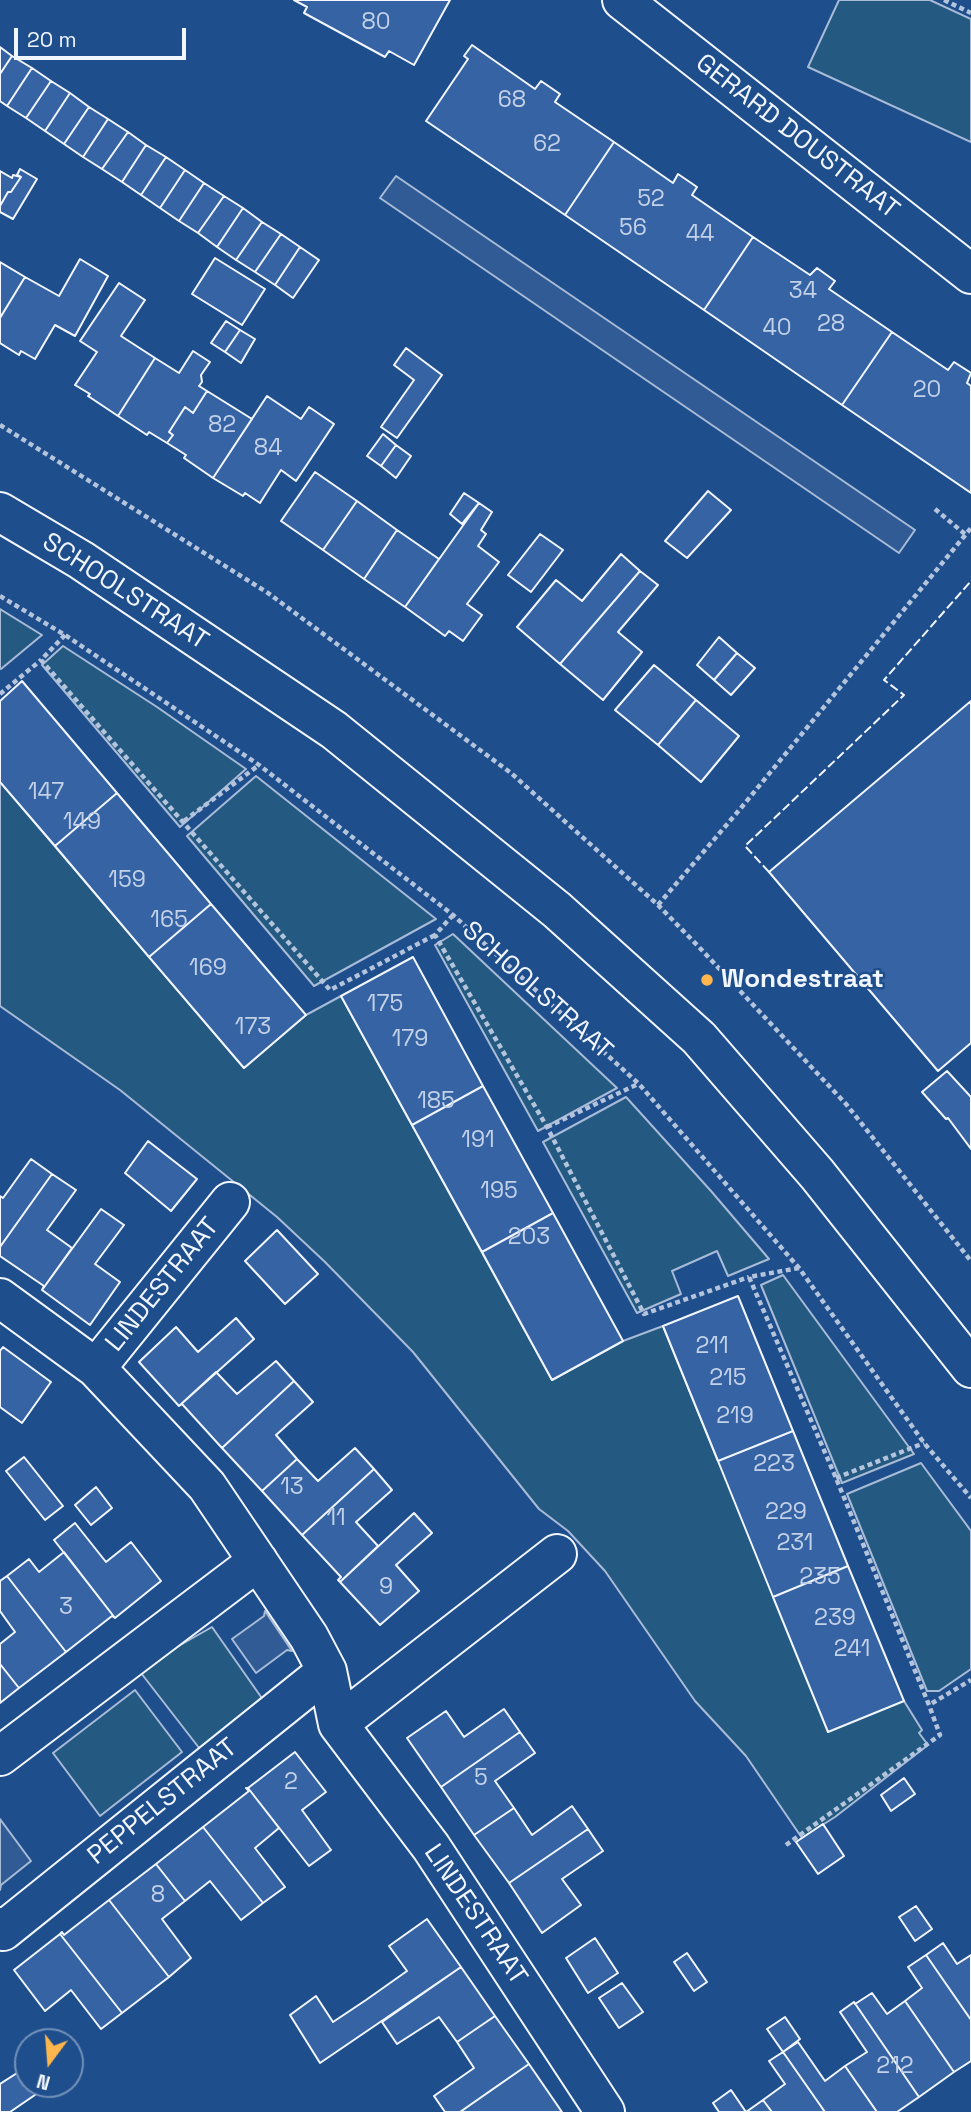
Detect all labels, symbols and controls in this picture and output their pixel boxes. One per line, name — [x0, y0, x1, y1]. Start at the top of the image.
house number: 80 — [361, 9, 391, 37]
scale bar — [18, 14, 189, 58]
text: 20 m — [27, 26, 77, 53]
street label: GERARD DOUSTRAAT — [689, 48, 905, 226]
house number: 68 — [498, 87, 526, 115]
house number: 62 — [533, 131, 561, 159]
house number: 52 — [637, 186, 665, 214]
house number: 56 — [619, 215, 647, 243]
house number: 44 — [686, 221, 714, 249]
house number: 34 — [789, 278, 817, 306]
house number: 28 — [817, 311, 845, 339]
house number: 40 — [762, 315, 792, 343]
house number: 20 — [913, 377, 941, 405]
house number: 82 — [208, 412, 236, 440]
house number: 84 — [254, 435, 282, 463]
street label: SCHOOLSTRAAT — [36, 527, 214, 657]
house number: 147 — [28, 779, 64, 807]
house number: 149 — [63, 809, 101, 837]
house number: 159 — [108, 867, 146, 895]
house number: 165 — [150, 907, 188, 935]
street label: SCHOOLSTRAAT — [455, 915, 619, 1067]
house number: 169 — [189, 955, 227, 983]
place label: Wondestraat — [721, 964, 884, 996]
marker: Wondestraat — [699, 972, 715, 988]
house number: 175 — [367, 991, 403, 1019]
house number: 173 — [235, 1014, 271, 1042]
house number: 179 — [392, 1026, 428, 1054]
house number: 185 — [417, 1088, 455, 1116]
house number: 191 — [461, 1127, 495, 1155]
house number: 195 — [480, 1178, 518, 1206]
street label: LINDESTRAAT — [100, 1212, 226, 1358]
house number: 203 — [508, 1224, 550, 1252]
house number: 211 — [695, 1333, 729, 1361]
house number: 215 — [709, 1365, 747, 1393]
house number: 219 — [716, 1403, 754, 1431]
house number: 223 — [753, 1451, 795, 1479]
house number: 13 — [280, 1474, 304, 1502]
house number: 229 — [765, 1499, 807, 1527]
house number: 11 — [326, 1505, 346, 1533]
house number: 231 — [777, 1530, 813, 1558]
house number: 235 — [799, 1564, 841, 1592]
house number: 9 — [379, 1574, 393, 1602]
house number: 3 — [59, 1594, 73, 1622]
house number: 239 — [814, 1605, 856, 1633]
house number: 241 — [834, 1636, 870, 1664]
street label: PEPPELSTRAAT — [82, 1732, 244, 1872]
house number: 5 — [474, 1765, 488, 1793]
house number: 2 — [284, 1769, 298, 1797]
street label: LINDESTRAAT — [417, 1839, 533, 1991]
house number: 8 — [151, 1882, 165, 1910]
north arrow — [14, 2028, 84, 2098]
house number: 212 — [876, 2053, 914, 2081]
text: N — [34, 2068, 53, 2096]

